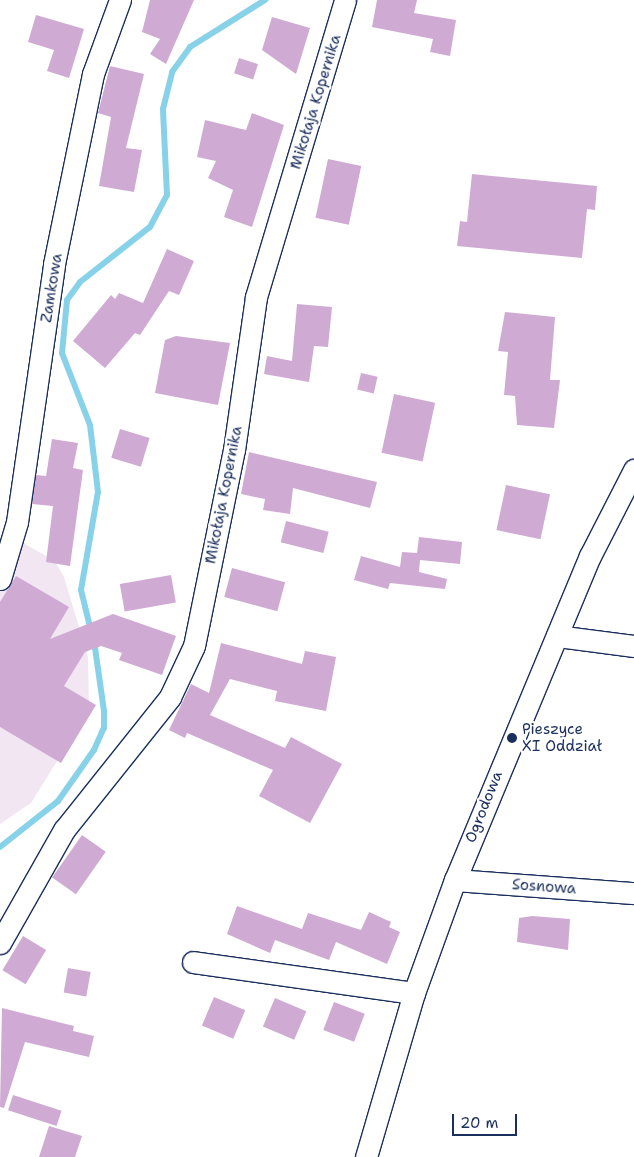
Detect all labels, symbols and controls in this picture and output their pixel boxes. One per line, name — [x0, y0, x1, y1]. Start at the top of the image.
street label: Mikołaja Kopernika — [287, 32, 345, 172]
street label: Zamkowa — [38, 252, 66, 324]
street label: Mikołaja Kopernika — [202, 425, 246, 565]
place label: Pieszyce XI Oddział — [522, 720, 602, 755]
marker: Pieszyce XI Oddział — [506, 732, 518, 744]
street label: Ogrodowa — [462, 769, 506, 845]
street label: Sosnowa — [511, 876, 577, 898]
scale bar — [454, 1104, 519, 1136]
text: 20 m — [460, 1113, 499, 1133]

